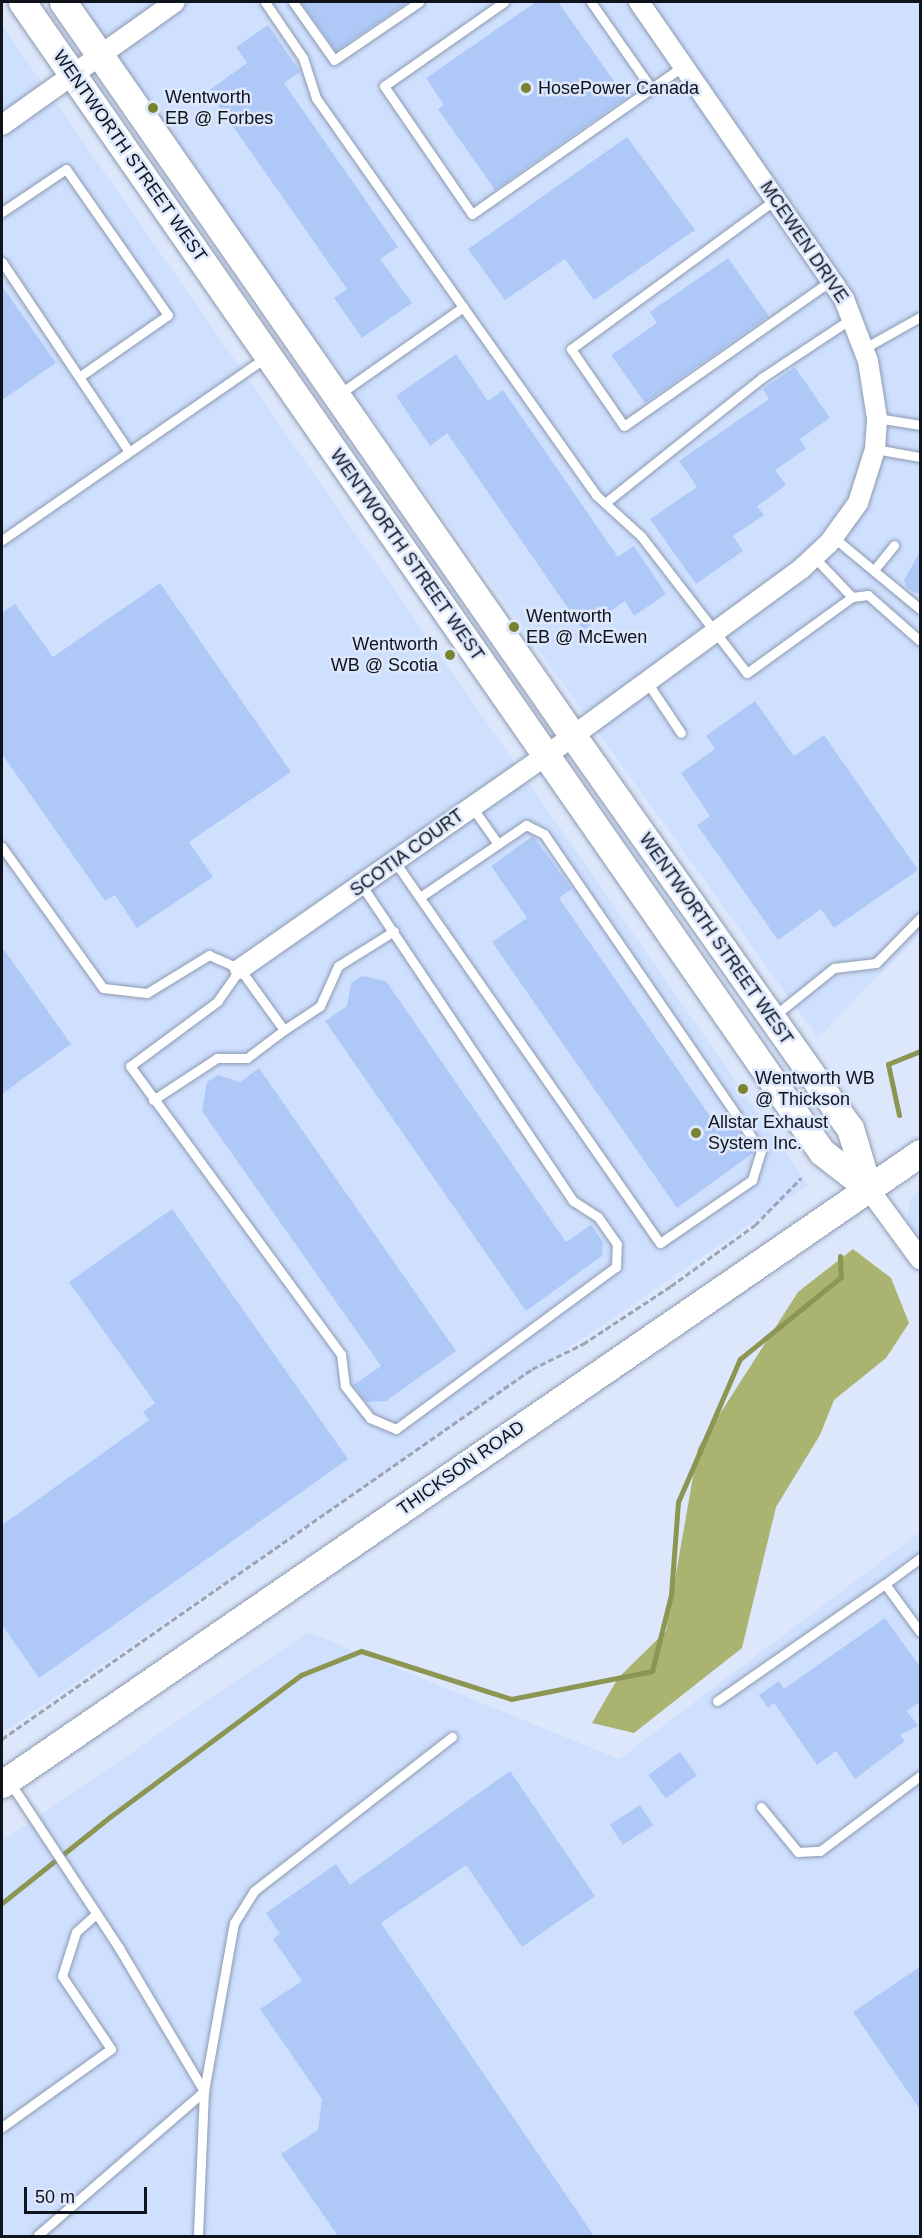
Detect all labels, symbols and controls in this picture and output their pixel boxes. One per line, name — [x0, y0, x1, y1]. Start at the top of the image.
street label: WENTWORTH STREET WEST — [48, 46, 212, 266]
place label: HosePower Canada — [538, 77, 699, 99]
marker: HosePower Canada — [519, 81, 533, 95]
place label: Wentworth EB @ Forbes — [165, 87, 273, 130]
marker: Wentworth EB @ Forbes — [146, 101, 160, 115]
street label: MCEWEN DRIVE — [755, 177, 853, 307]
street label: WENTWORTH STREET WEST — [325, 445, 489, 665]
place label: Wentworth EB @ McEwen — [526, 606, 647, 648]
marker: Wentworth EB @ McEwen — [507, 620, 521, 634]
place label: Wentworth WB @ Scotia — [331, 634, 438, 676]
marker: Wentworth WB @ Scotia — [443, 648, 457, 662]
street label: SCOTIA COURT — [346, 804, 468, 902]
street label: WENTWORTH STREET WEST — [634, 829, 798, 1049]
place label: Wentworth WB @ Thickson — [755, 1068, 875, 1110]
marker: Wentworth WB @ Thickson — [736, 1082, 750, 1096]
place label: Allstar Exhaust System Inc. — [708, 1112, 828, 1154]
marker: Allstar Exhaust System Inc. — [689, 1126, 703, 1140]
street label: THICKSON ROAD — [393, 1416, 529, 1520]
scale bar — [27, 2175, 150, 2213]
text: 50 m — [35, 2187, 75, 2207]

